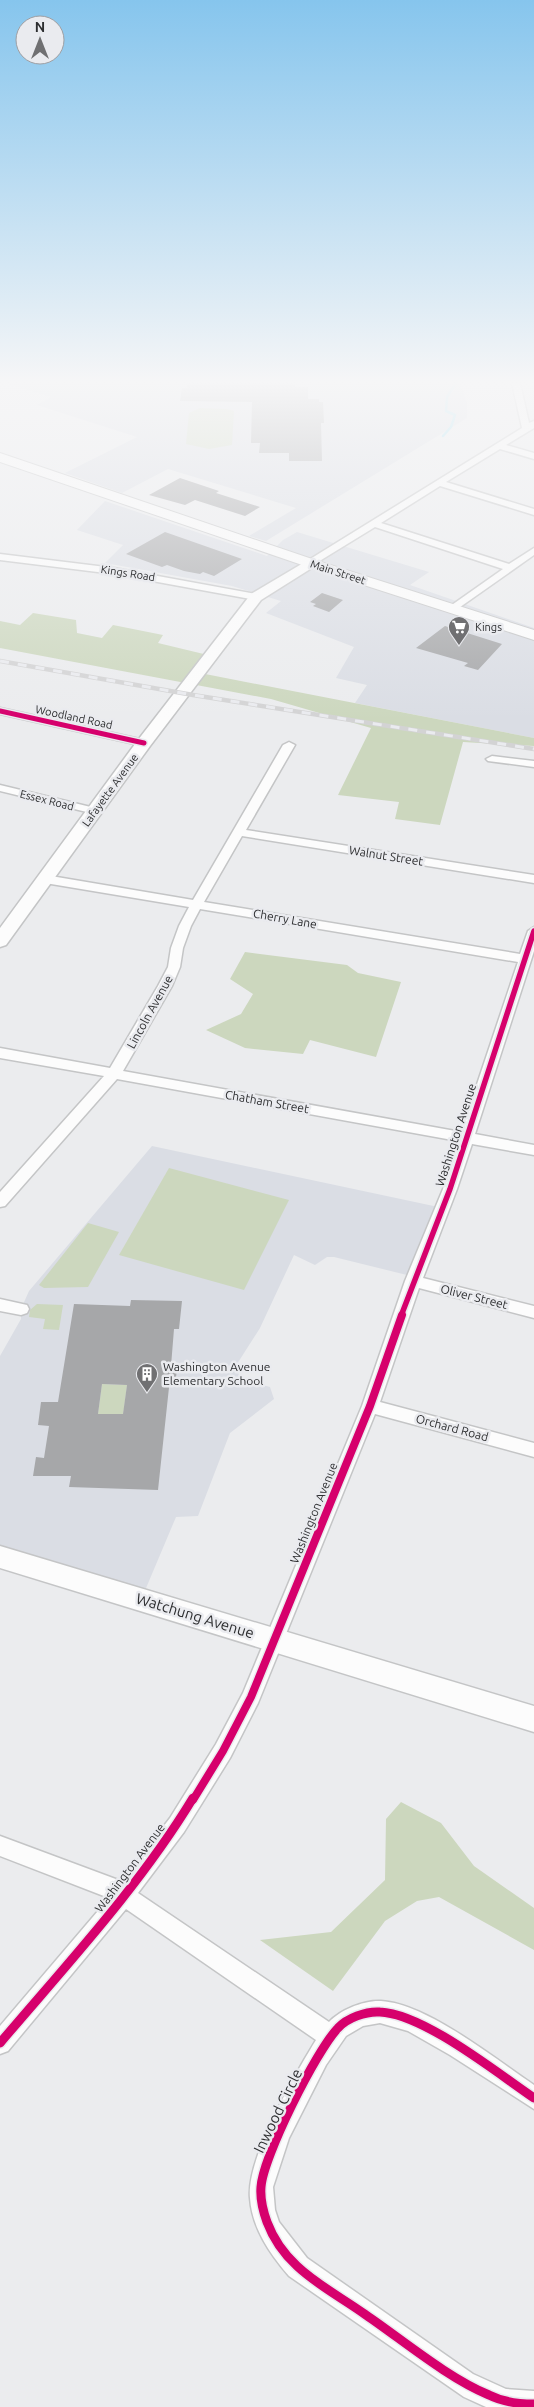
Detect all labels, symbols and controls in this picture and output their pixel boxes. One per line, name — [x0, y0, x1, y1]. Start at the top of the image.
north arrow — [15, 15, 65, 65]
text: N — [35, 19, 45, 35]
street label: Main Street — [309, 557, 368, 587]
street label: Kings Road — [100, 563, 156, 583]
supermarket icon: Kings — [447, 615, 471, 646]
place label: Kings — [475, 621, 502, 633]
street label: Woodland Road — [34, 703, 114, 731]
street label: Lafayette Avenue — [80, 751, 140, 829]
street label: Essex Road — [19, 787, 75, 813]
street label: Walnut Street — [348, 843, 424, 868]
street label: Cherry Lane — [252, 907, 318, 931]
street label: Lincoln Avenue — [124, 973, 175, 1051]
street label: Washington Avenue — [433, 1082, 478, 1188]
street label: Chatham Street — [224, 1088, 310, 1115]
street label: Oliver Street — [439, 1282, 509, 1311]
place label: Washington Avenue Elementary School — [163, 1360, 271, 1387]
building icon: Washington Avenue Elementary School — [135, 1362, 159, 1393]
street label: Orchard Road — [415, 1412, 490, 1443]
street label: Washington Avenue — [287, 1461, 340, 1565]
street label: Watchung Avenue — [134, 1589, 256, 1642]
street label: Washington Avenue — [92, 1821, 167, 1915]
street label: Inwood Circle — [250, 2066, 305, 2156]

